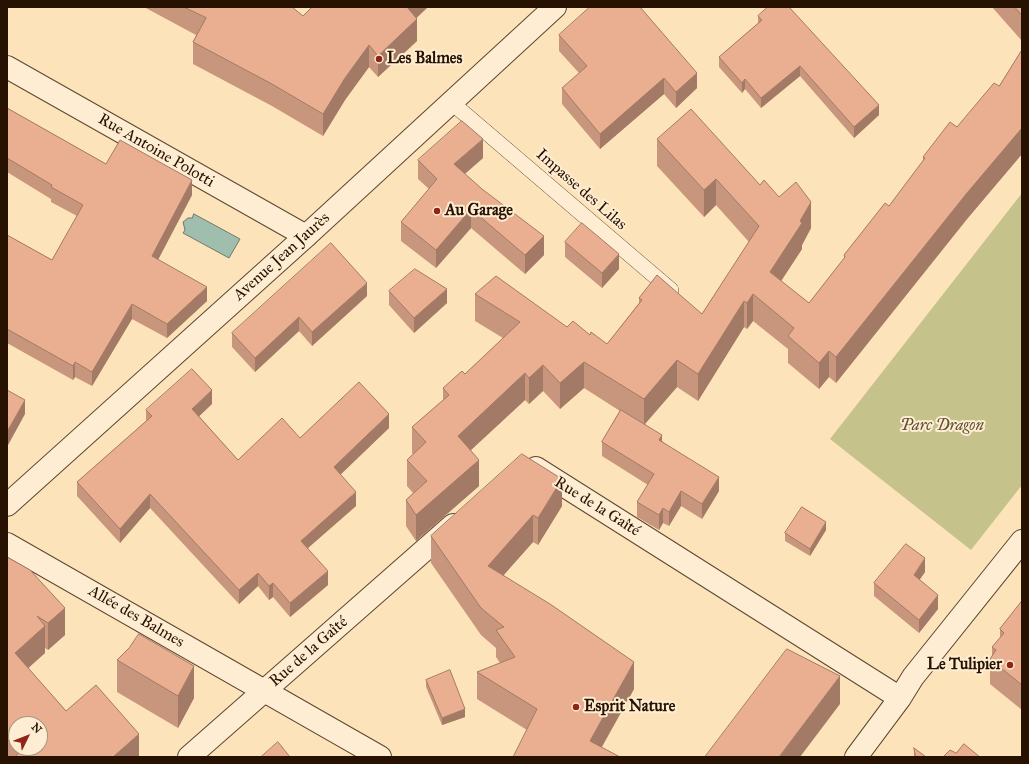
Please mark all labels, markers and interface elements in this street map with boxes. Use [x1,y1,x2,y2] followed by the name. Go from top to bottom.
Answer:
[387,49,462,69] place label: Les Balmes
[374,54,384,64] marker: Les Balmes
[94,110,218,192] street label: Rue Antoine Polotti
[532,145,630,235] street label: Impasse des Lilas
[445,201,513,221] place label: Au Garage
[432,206,442,216] marker: Au Garage
[230,209,334,305] street label: Avenue Jean Jaurès
[900,416,984,436] park label: Parc Dragon
[551,473,643,541] street label: Rue de la Gaîté
[85,582,187,652] street label: Allée des Balmes
[266,613,352,691] street label: Rue de la Gaîté
[927,655,1002,675] place label: Le Tulipier
[1005,660,1015,670] marker: Le Tulipier
[584,697,675,717] place label: Esprit Nature
[571,702,581,712] marker: Esprit Nature
[8,716,48,756] north arrow
[28,720,44,736] text: N

